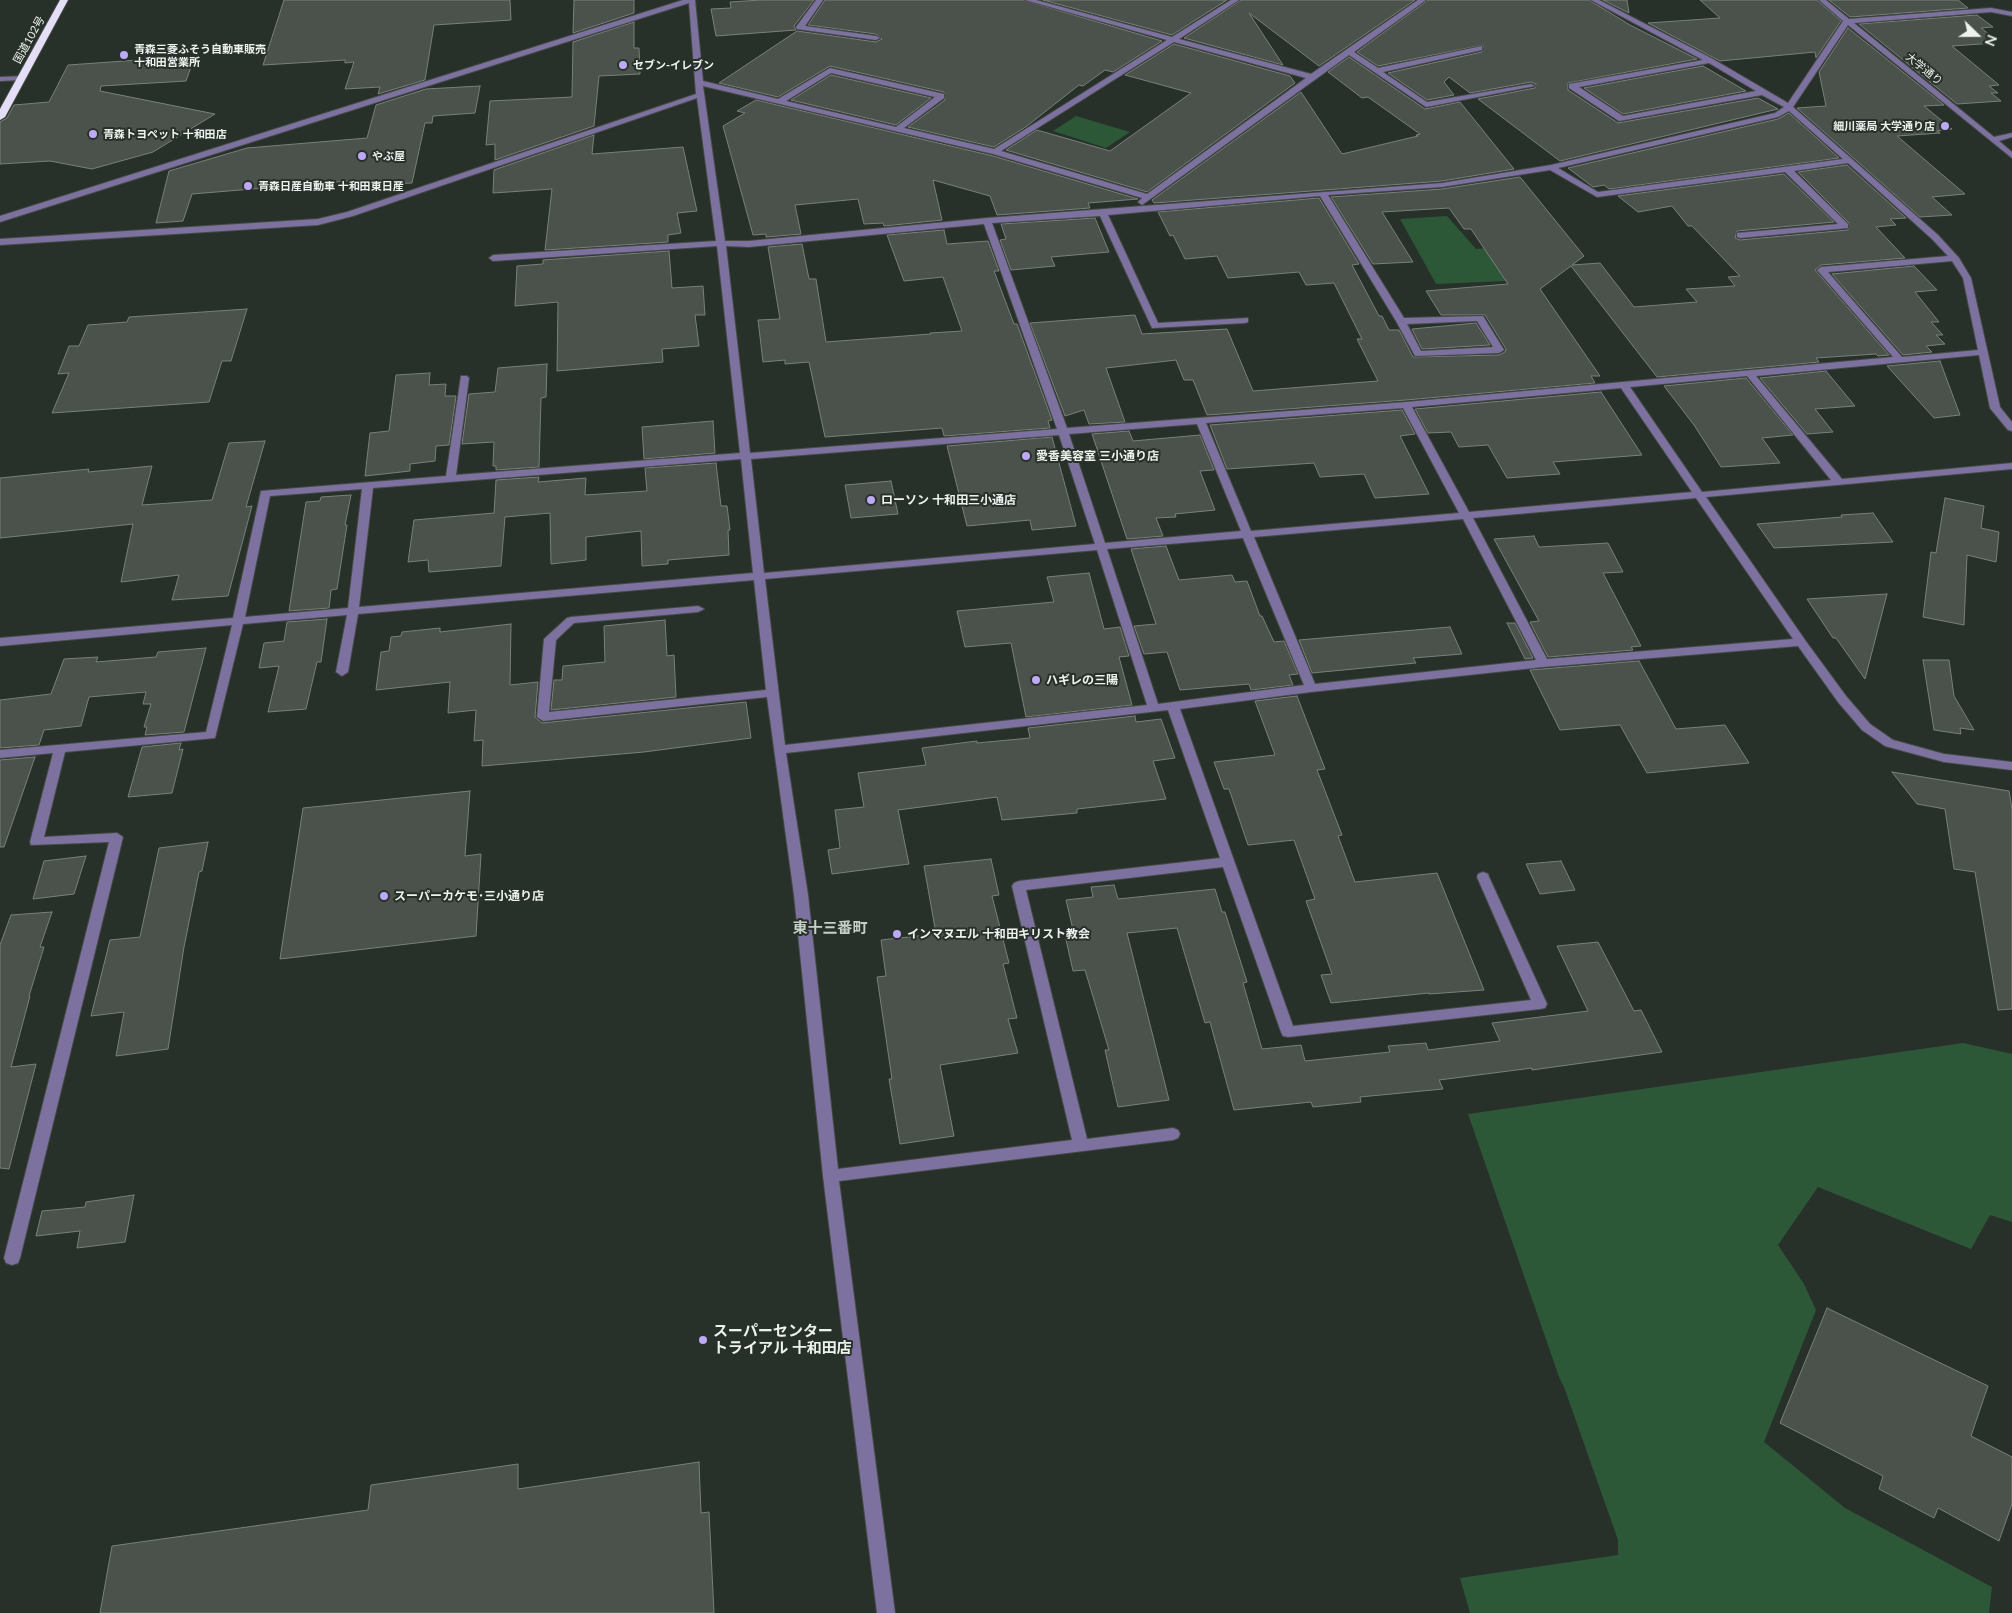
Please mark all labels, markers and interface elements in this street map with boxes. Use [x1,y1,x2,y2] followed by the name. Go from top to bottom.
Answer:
[1952,10,2002,60] north arrow
[11,14,47,66] street label: 国道102号
[1981,33,2001,49] text: N
[134,42,266,68] place label: 青森三菱ふそう自動車販売 十和田営業所
[118,49,130,61] marker: 青森三菱ふそう自動車販売 十和田営業所
[1903,50,1945,88] street label: 大学通り
[633,58,714,72] place label: セブン-イレブン
[617,59,629,71] marker: セブン-イレブン
[1833,119,1935,133] place label: 細川薬局 大学通り店
[1939,120,1951,132] marker: 細川薬局 大学通り店
[103,127,227,141] place label: 青森トヨペット 十和田店
[87,128,99,140] marker: 青森トヨペット 十和田店
[372,149,405,163] place label: やぶ屋
[356,150,368,162] marker: やぶ屋
[258,179,404,193] place label: 青森日産自動車 十和田東日産
[242,180,254,192] marker: 青森日産自動車 十和田東日産
[1036,449,1159,463] place label: 愛香美容室 三小通り店
[1020,450,1032,462] marker: 愛香美容室 三小通り店
[881,493,1016,507] place label: ローソン 十和田三小通店
[865,494,877,506] marker: ローソン 十和田三小通店
[1046,673,1118,687] place label: ハギレの三陽
[1030,674,1042,686] marker: ハギレの三陽
[394,889,544,903] place label: スーパーカケモ･三小通り店
[378,890,390,902] marker: スーパーカケモ･三小通り店
[793,919,867,937] district label: 東十三番町
[907,927,1090,941] place label: インマヌエル 十和田キリスト教会
[891,928,903,940] marker: インマヌエル 十和田キリスト教会
[713,1322,852,1357] place label: スーパーセンター トライアル 十和田店
[697,1334,709,1346] marker: スーパーセンター トライアル 十和田店

